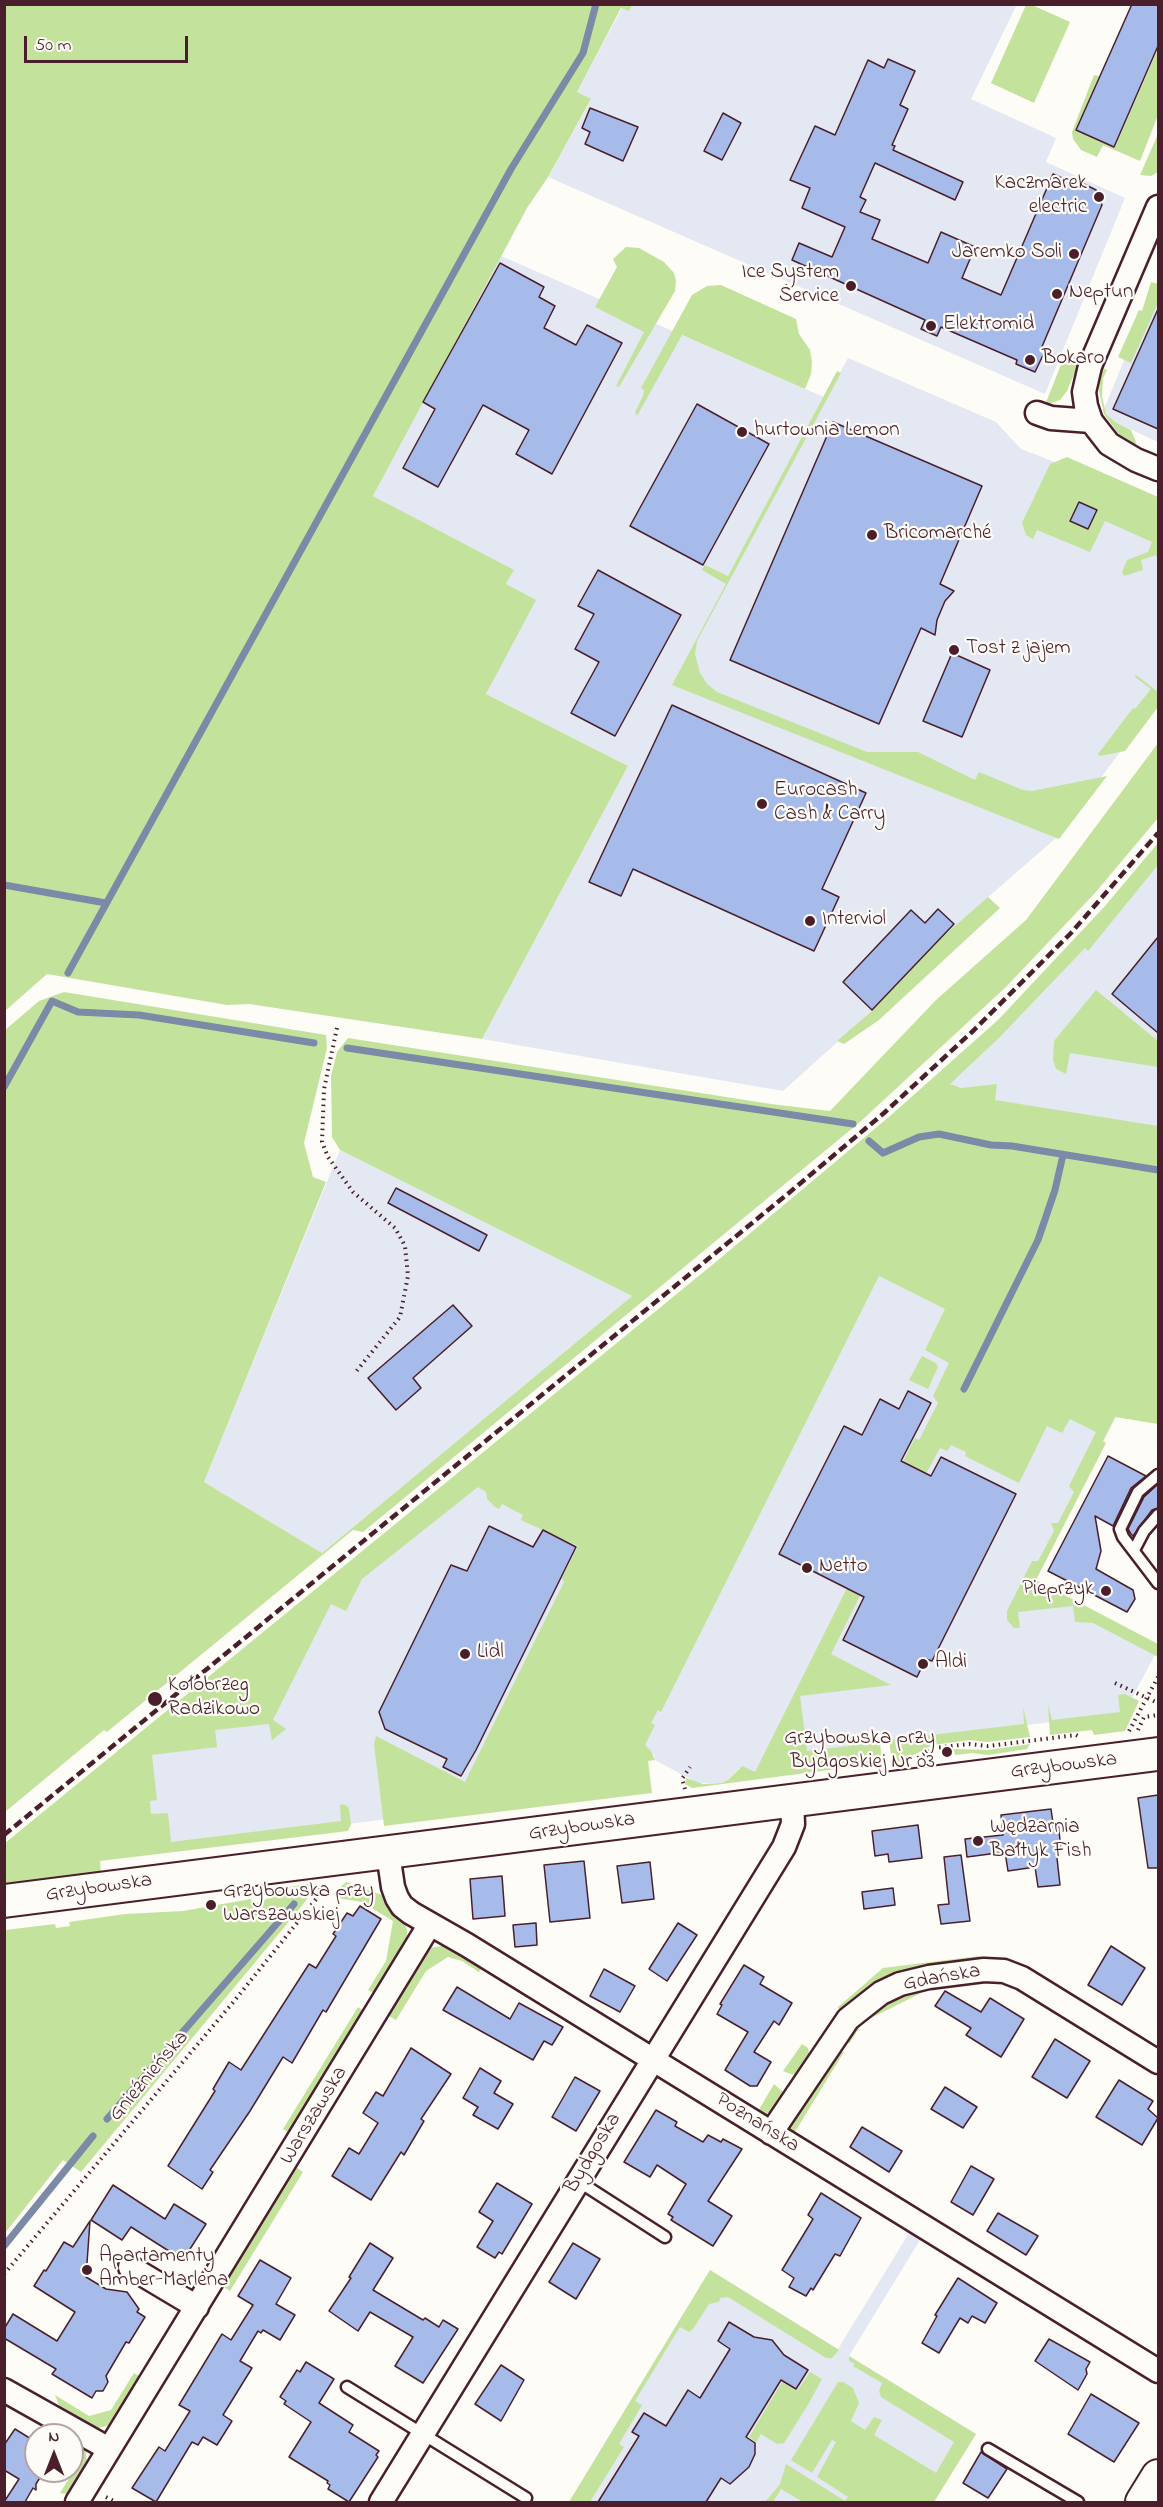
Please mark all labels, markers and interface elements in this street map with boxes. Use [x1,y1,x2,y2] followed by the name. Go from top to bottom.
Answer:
[27,24,190,62] scale bar
[35,33,72,59] text: 50 m
[995,172,1087,222] place label: Kaczmarek electric
[1092,190,1106,204] marker: Kaczmarek electric
[952,241,1062,267] place label: Jaremko Soli
[1067,247,1081,261] marker: Jaremko Soli
[741,261,839,311] place label: Ice System Service
[844,279,858,293] marker: Ice System Service
[1069,281,1133,307] place label: Neptun
[1050,287,1064,301] marker: Neptun
[943,313,1034,339] place label: Elektromid
[924,319,938,333] marker: Elektromid
[1042,347,1104,373] place label: Bokaro
[1023,353,1037,367] marker: Bokaro
[754,419,900,445] place label: hurtownia Lemon
[735,425,749,439] marker: hurtownia Lemon
[884,522,992,548] place label: Bricomarché
[865,528,879,542] marker: Bricomarché
[966,637,1071,663] place label: Tost z jajem
[947,643,961,657] marker: Tost z jajem
[774,779,885,829] place label: Eurocash Cash & Carry
[755,797,769,811] marker: Eurocash Cash & Carry
[822,908,886,934] place label: Interviol
[803,914,817,928] marker: Interviol
[819,1555,868,1581] place label: Netto
[800,1561,814,1575] marker: Netto
[1022,1578,1094,1604] place label: Pieprzyk
[1099,1584,1113,1598] marker: Pieprzyk
[477,1641,504,1667] place label: Lidl
[458,1647,472,1661] marker: Lidl
[935,1651,967,1677] place label: Aldi
[916,1657,930,1671] marker: Aldi
[168,1674,260,1724] place label: Kołobrzeg Radzikowo
[146,1690,164,1708] marker: Kołobrzeg Radzikowo
[784,1727,935,1777] place label: Grzybowska przy Bydgoskiej Nr 03
[940,1745,954,1759] marker: Grzybowska przy Bydgoskiej Nr 03
[1009,1748,1119,1786] street label: Grzybowska
[527,1808,637,1848] street label: Grzybowska
[990,1816,1091,1866] place label: Wędzarnia Bałtyk Fish
[971,1834,985,1848] marker: Wędzarnia Bałtyk Fish
[44,1869,154,1909] street label: Grzybowska
[223,1880,374,1930] place label: Grzybowska przy Warszawskiej
[204,1898,218,1912] marker: Grzybowska przy Warszawskiej
[901,1960,983,1998] street label: Gdańska
[105,2027,195,2127] street label: Gnieźnieńska
[276,2062,354,2170] street label: Warszawska
[711,2088,803,2160] street label: Poznańska
[560,2109,628,2199] street label: Bydgoska
[99,2245,228,2295] place label: Apartamenty Amber-Marlena
[80,2263,94,2277] marker: Apartamenty Amber-Marlena
[24,2423,84,2483] north arrow
[49,2425,59,2449] text: N

